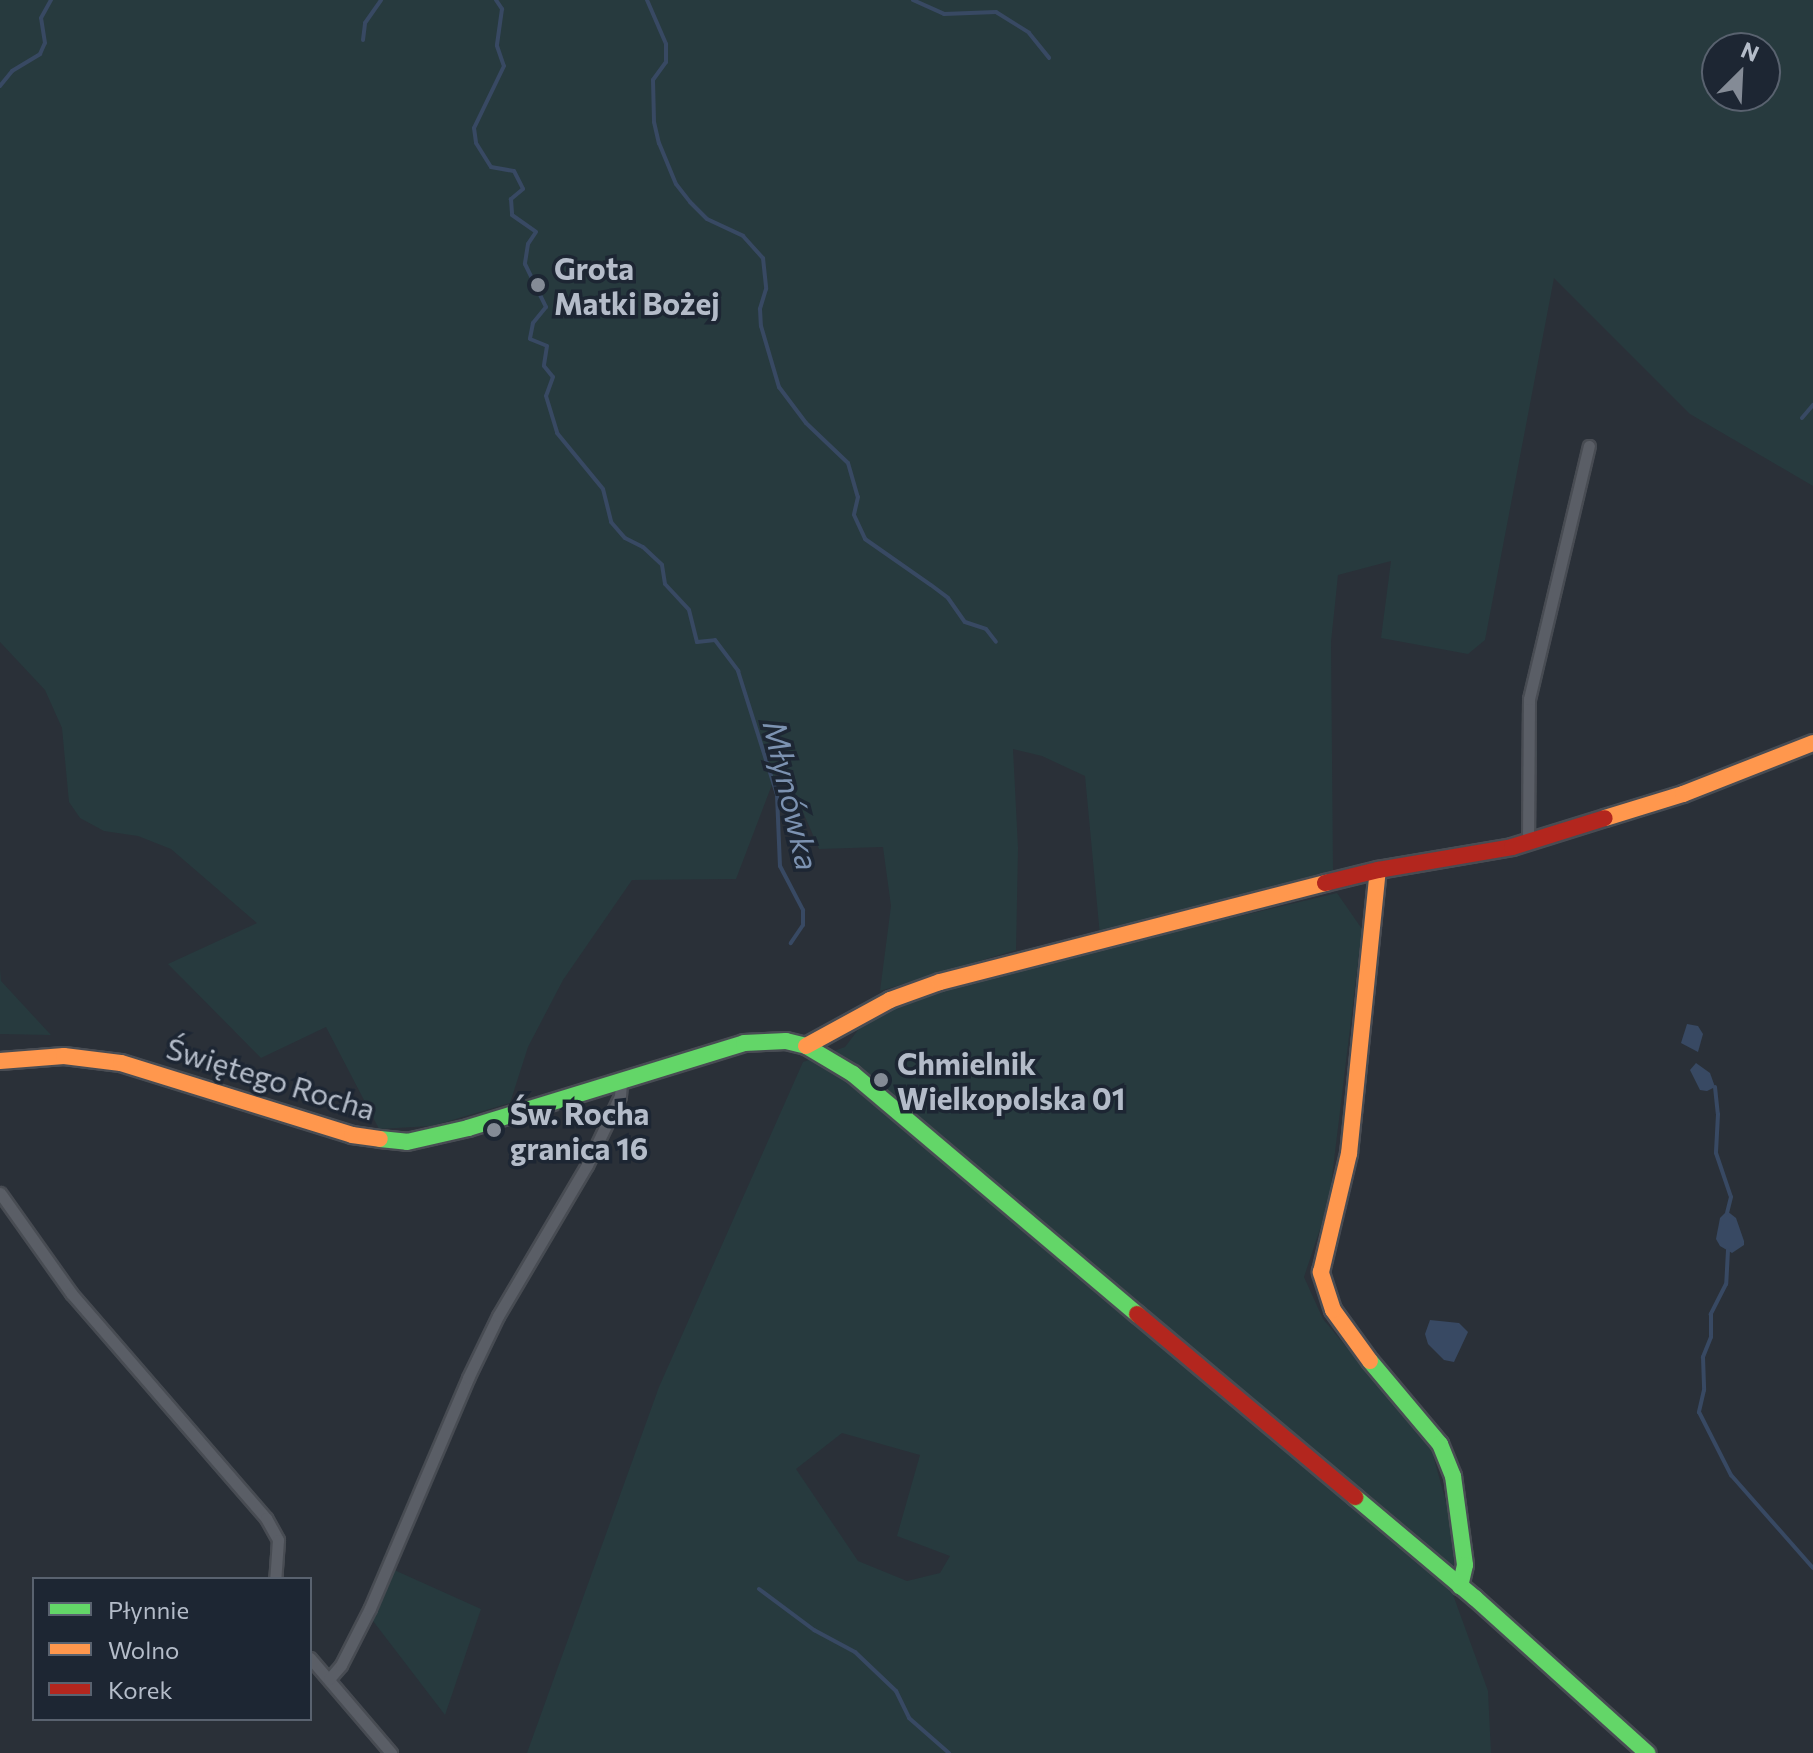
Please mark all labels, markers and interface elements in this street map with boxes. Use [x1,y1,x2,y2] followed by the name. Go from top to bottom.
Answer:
[1701,32,1781,112] north arrow
[1737,36,1763,67] text: N
[554,250,720,320] place label: Grota Matki Bożej
[529,276,547,294] marker: Grota Matki Bożej
[756,716,828,874] water label: Młynówka
[162,1029,380,1127] street label: Świętego Rocha
[897,1045,1125,1116] place label: Chmielnik Wielkopolska 01
[872,1071,890,1089] marker: Chmielnik Wielkopolska 01
[510,1095,649,1166] place label: Św. Rocha granica 16
[485,1121,503,1139] marker: Św. Rocha granica 16
[32,1577,312,1721] legend
[108,1595,189,1624] text: Płynnie
[108,1635,179,1664] text: Wolno
[108,1675,172,1704] text: Korek

